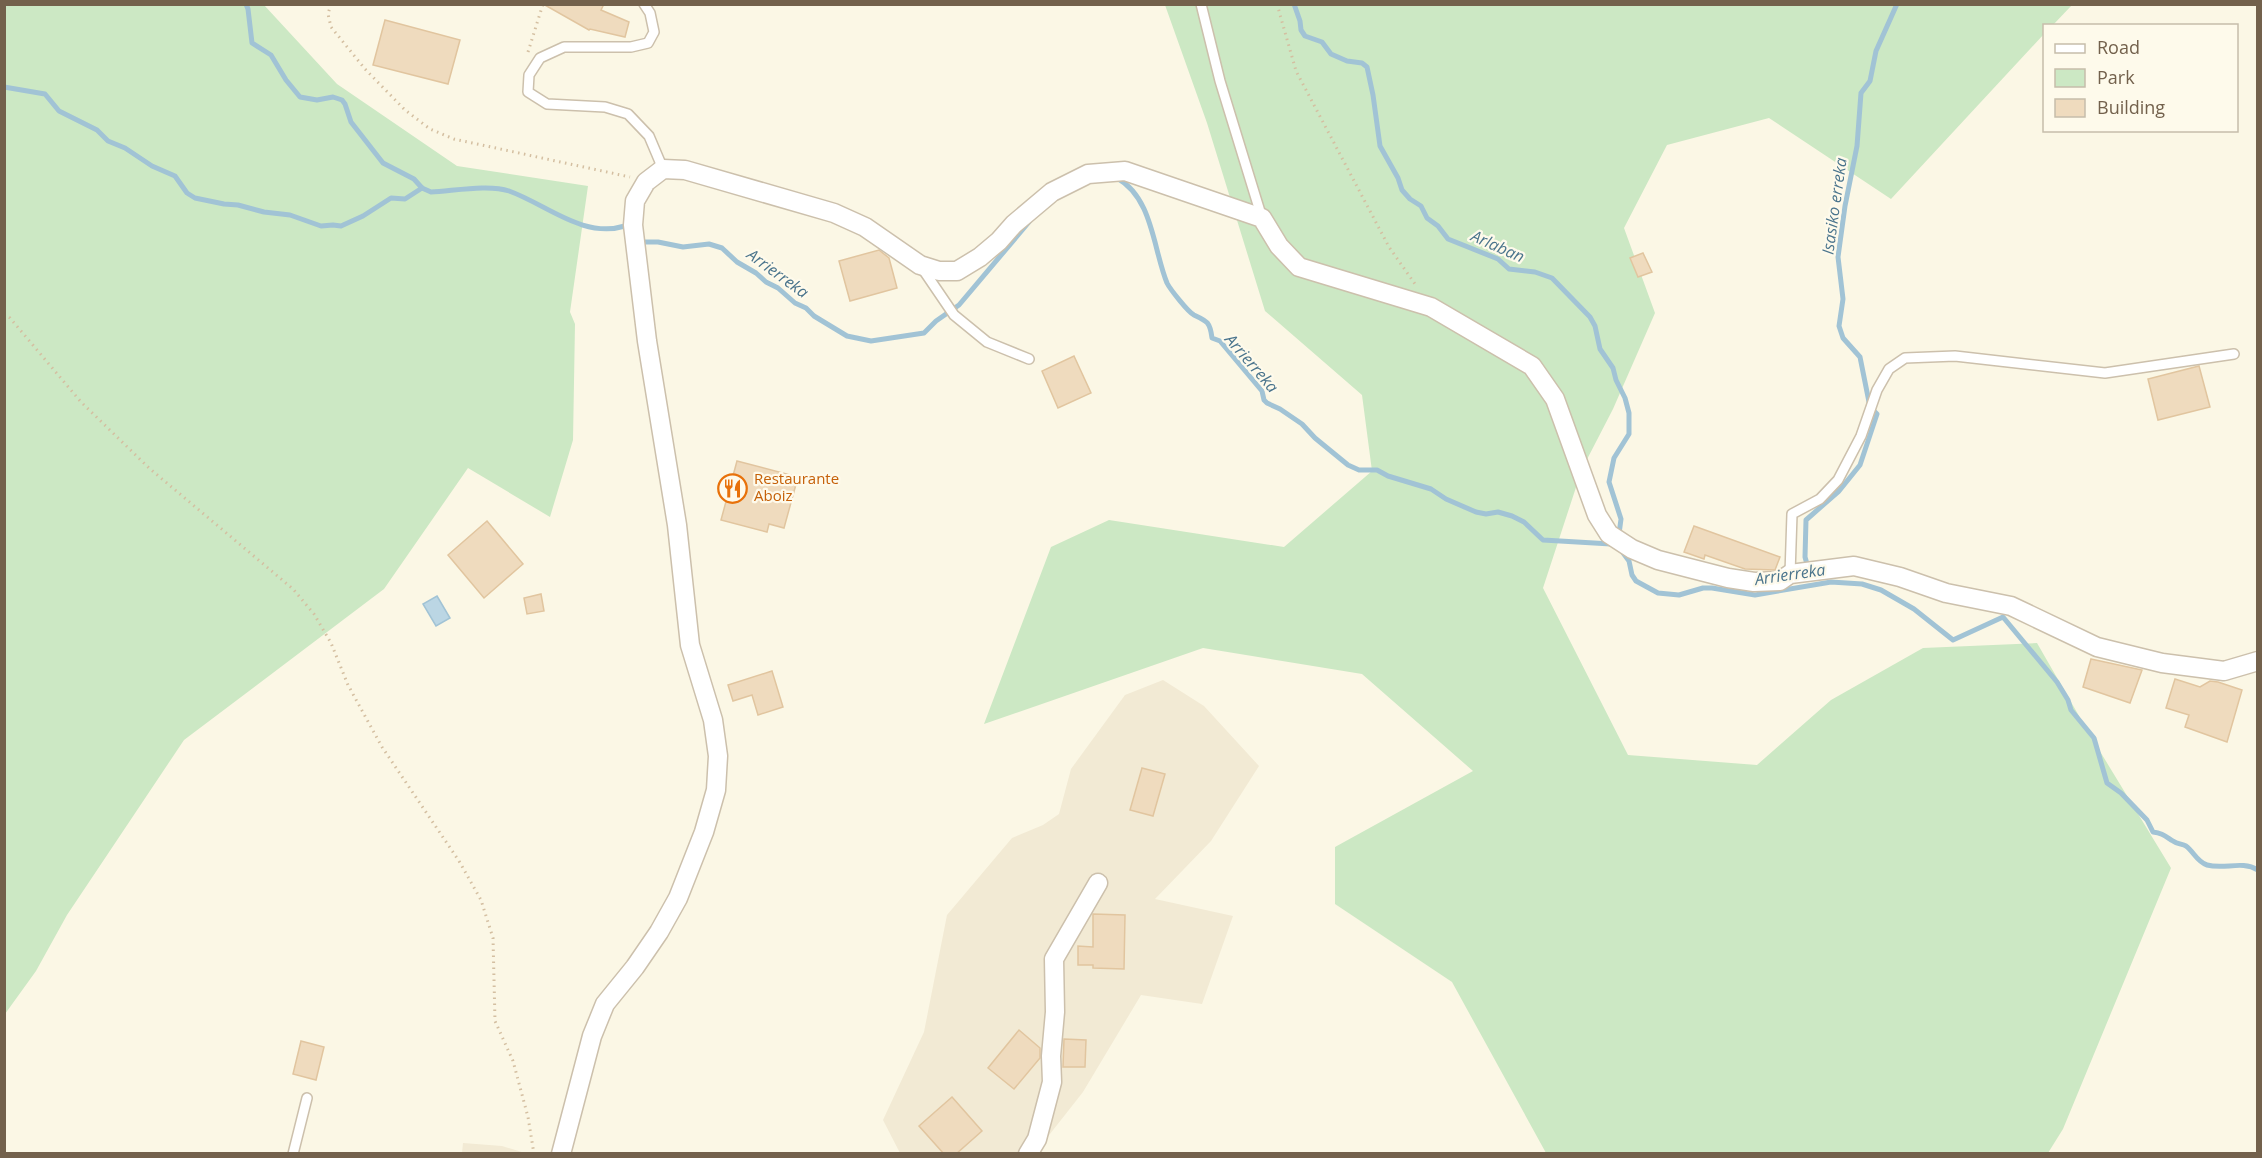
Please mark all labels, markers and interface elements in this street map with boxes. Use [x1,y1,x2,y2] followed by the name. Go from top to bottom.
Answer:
[2043,24,2238,132] legend
[2097,35,2140,59] text: Road
[2097,65,2135,89] text: Park
[2097,95,2165,119] text: Building
[1816,156,1852,256] water label: Isasiko erreka
[1467,224,1528,267] water label: Arlaban
[742,243,813,303] water label: Arrierreka
[1220,328,1284,397] water label: Arrierreka
[754,468,839,505] place label: Restaurante Aboiz
[717,472,749,504] restaurant icon: Restaurante Aboiz
[1752,558,1827,590] water label: Arrierreka

